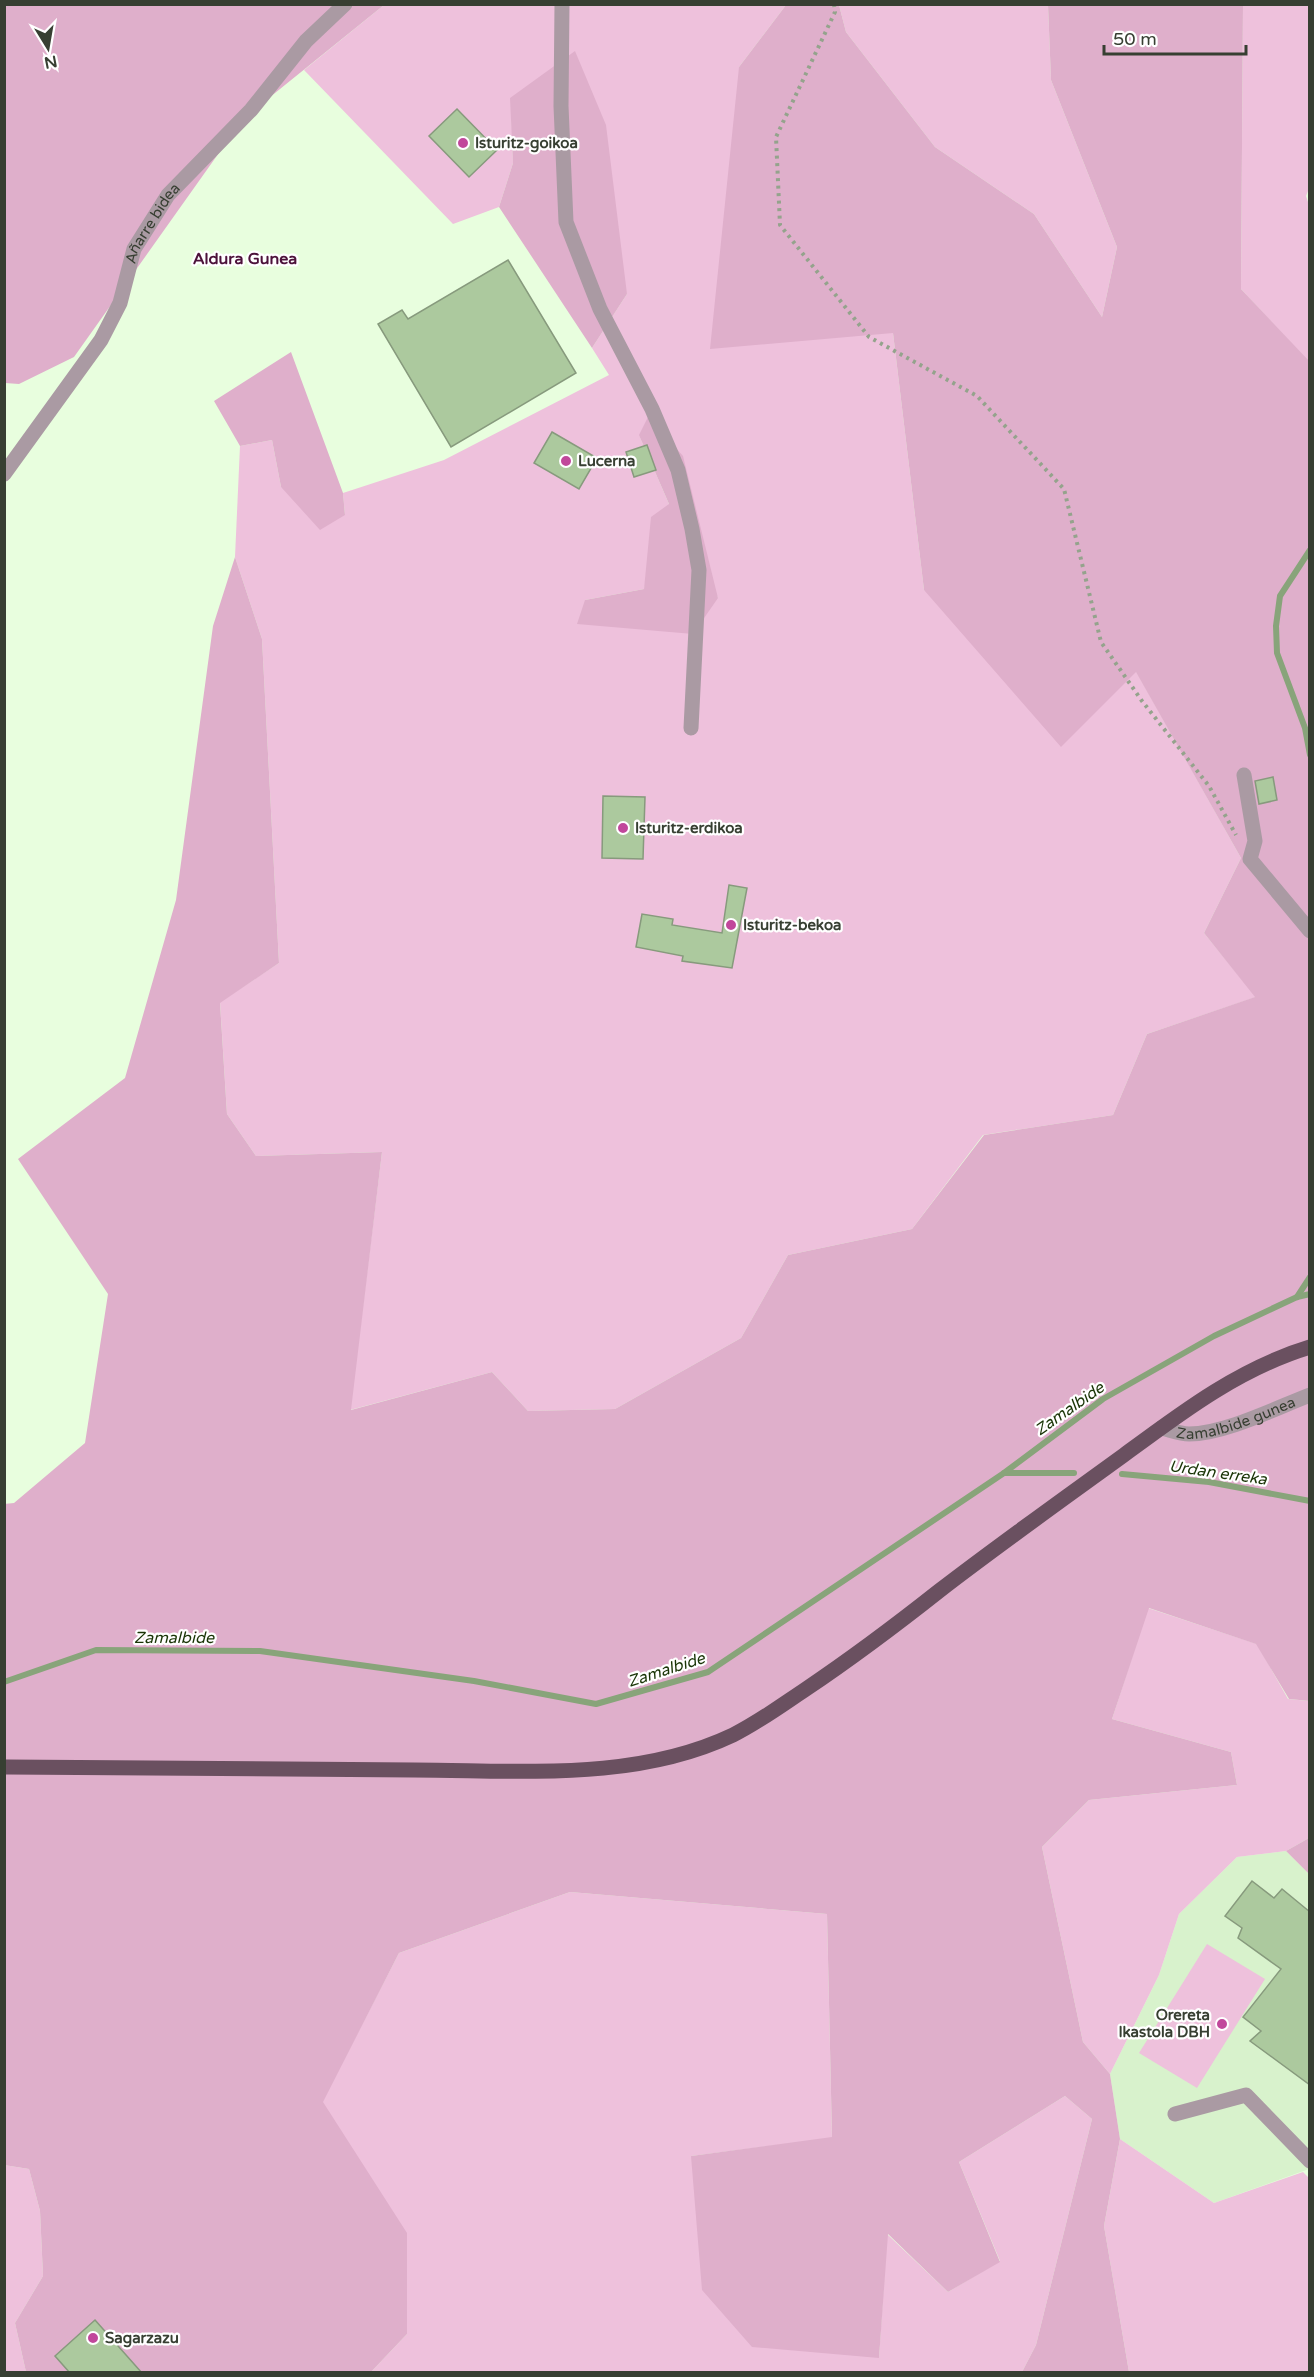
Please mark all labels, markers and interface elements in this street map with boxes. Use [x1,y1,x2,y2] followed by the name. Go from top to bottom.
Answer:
[18,18,78,78] north arrow
[1104,18,1246,56] scale bar
[1113,28,1157,50] text: 50 m
[42,51,59,73] text: N
[475,134,578,153] place label: Isturitz-goikoa
[456,136,470,150] marker: Isturitz-goikoa
[122,179,184,266] street label: Añarre bidea
[193,249,297,269] district label: Aldura Gunea
[578,452,636,470] place label: Lucerna
[559,454,573,468] marker: Lucerna
[635,819,743,837] place label: Isturitz-erdikoa
[616,821,630,835] marker: Isturitz-erdikoa
[743,916,841,934] place label: Isturitz-bekoa
[724,918,738,932] marker: Isturitz-bekoa
[1031,1377,1109,1440] water label: Zamalbide
[1175,1393,1298,1443] street label: Zamalbide gunea
[1168,1456,1269,1490] water label: Urdan erreka
[134,1628,215,1648] water label: Zamalbide
[625,1648,708,1692] water label: Zamalbide
[1118,2006,1210,2041] place label: Orereta Ikastola DBH
[1215,2017,1229,2031] marker: Orereta Ikastola DBH
[105,2329,179,2348] place label: Sagarzazu
[86,2331,100,2345] marker: Sagarzazu

